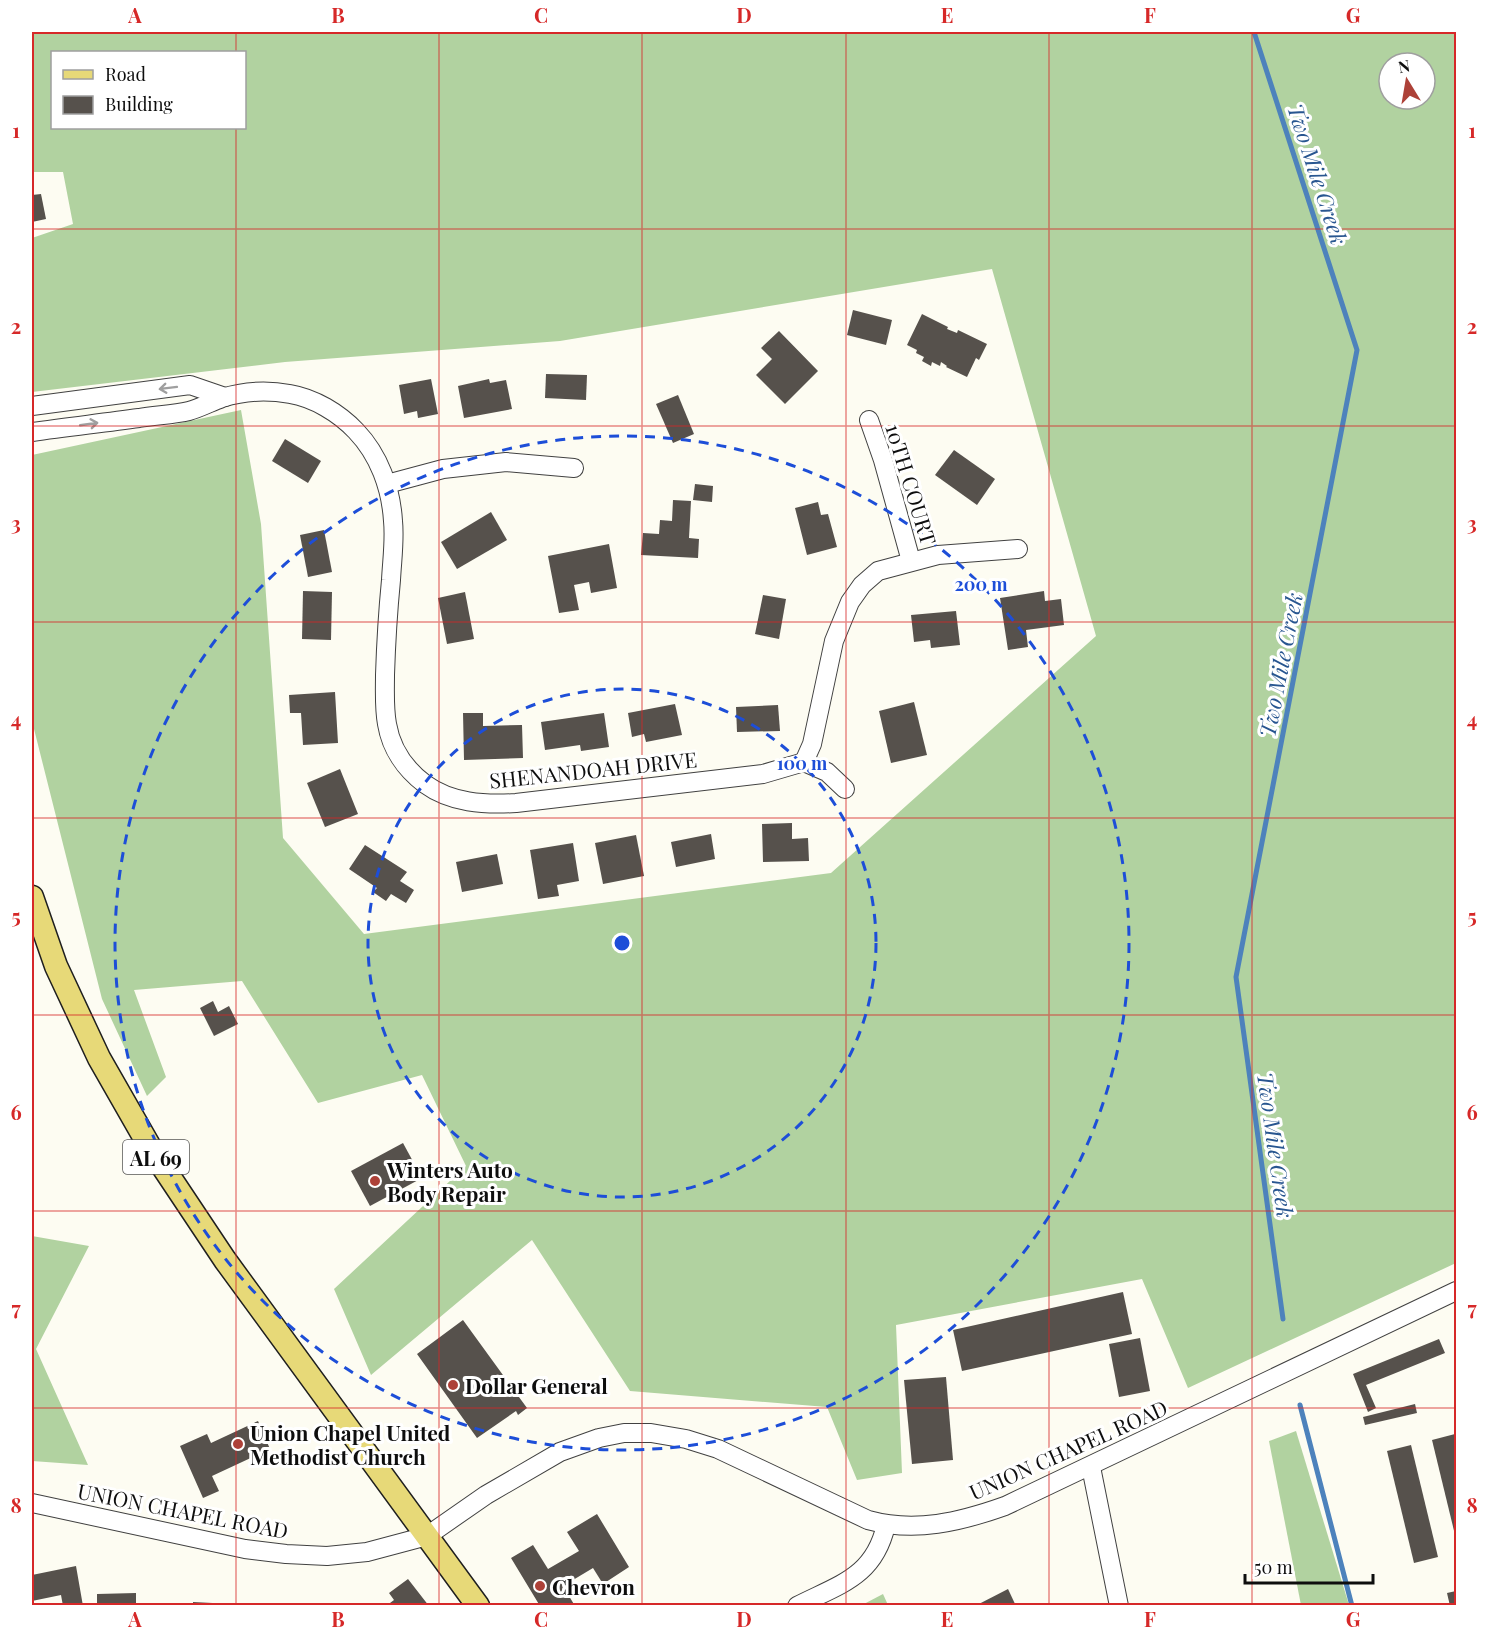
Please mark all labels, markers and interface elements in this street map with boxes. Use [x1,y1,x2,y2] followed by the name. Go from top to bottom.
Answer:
[127,1,142,28] text: A
[331,1,345,28] text: B
[534,1,548,28] text: C
[736,1,752,28] text: D
[941,1,953,28] text: E
[1144,1,1156,28] text: F
[1346,1,1361,28] text: G
[51,51,246,129] legend
[1377,51,1437,111] north arrow
[1396,54,1412,77] text: N
[105,62,146,86] text: Road
[105,92,173,116] text: Building
[1281,100,1355,248] water label: Two Mile Creek
[12,116,20,143] text: 1
[1468,116,1476,143] text: 1
[11,312,21,339] text: 2
[1467,312,1477,339] text: 2
[159,383,179,394] one-way arrow
[79,419,99,430] one-way arrow
[880,420,944,548] street label: 10TH COURT
[11,509,21,536] text: 3
[1467,509,1477,536] text: 3
[954,572,1008,596] text: 200 m
[1251,590,1309,740] water label: Two Mile Creek
[11,705,21,732] text: 4
[1467,705,1477,732] text: 4
[488,744,698,794] street label: SHENANDOAH DRIVE
[777,751,828,775] text: 100 m
[11,902,21,929] text: 5
[1467,902,1477,929] text: 5
[612,933,632,953] centre of rings
[1251,1070,1301,1220] water label: Two Mile Creek
[10,1098,22,1125] text: 6
[1466,1098,1478,1125] text: 6
[123,1140,189,1174] road number: AL 69
[386,1155,513,1207] place label: Winters Auto Body Repair
[368,1174,382,1188] marker: Winters Auto Body Repair
[11,1294,21,1321] text: 7
[1467,1294,1477,1321] text: 7
[465,1371,608,1399] place label: Dollar General
[446,1378,460,1392] marker: Dollar General
[964,1393,1172,1505] street label: UNION CHAPEL ROAD
[250,1418,451,1470] place label: Union Chapel United Methodist Church
[231,1437,245,1451] marker: Union Chapel United Methodist Church
[75,1476,291,1544] street label: UNION CHAPEL ROAD
[10,1491,22,1518] text: 8
[1466,1491,1478,1518] text: 8
[1245,1547,1372,1585] scale bar
[1254,1555,1293,1579] text: 50 m
[552,1572,635,1600] place label: Chevron
[533,1579,547,1593] marker: Chevron
[127,1605,142,1632] text: A
[331,1605,345,1632] text: B
[534,1605,548,1632] text: C
[736,1605,752,1632] text: D
[941,1605,953,1632] text: E
[1144,1605,1156,1632] text: F
[1346,1605,1361,1632] text: G

